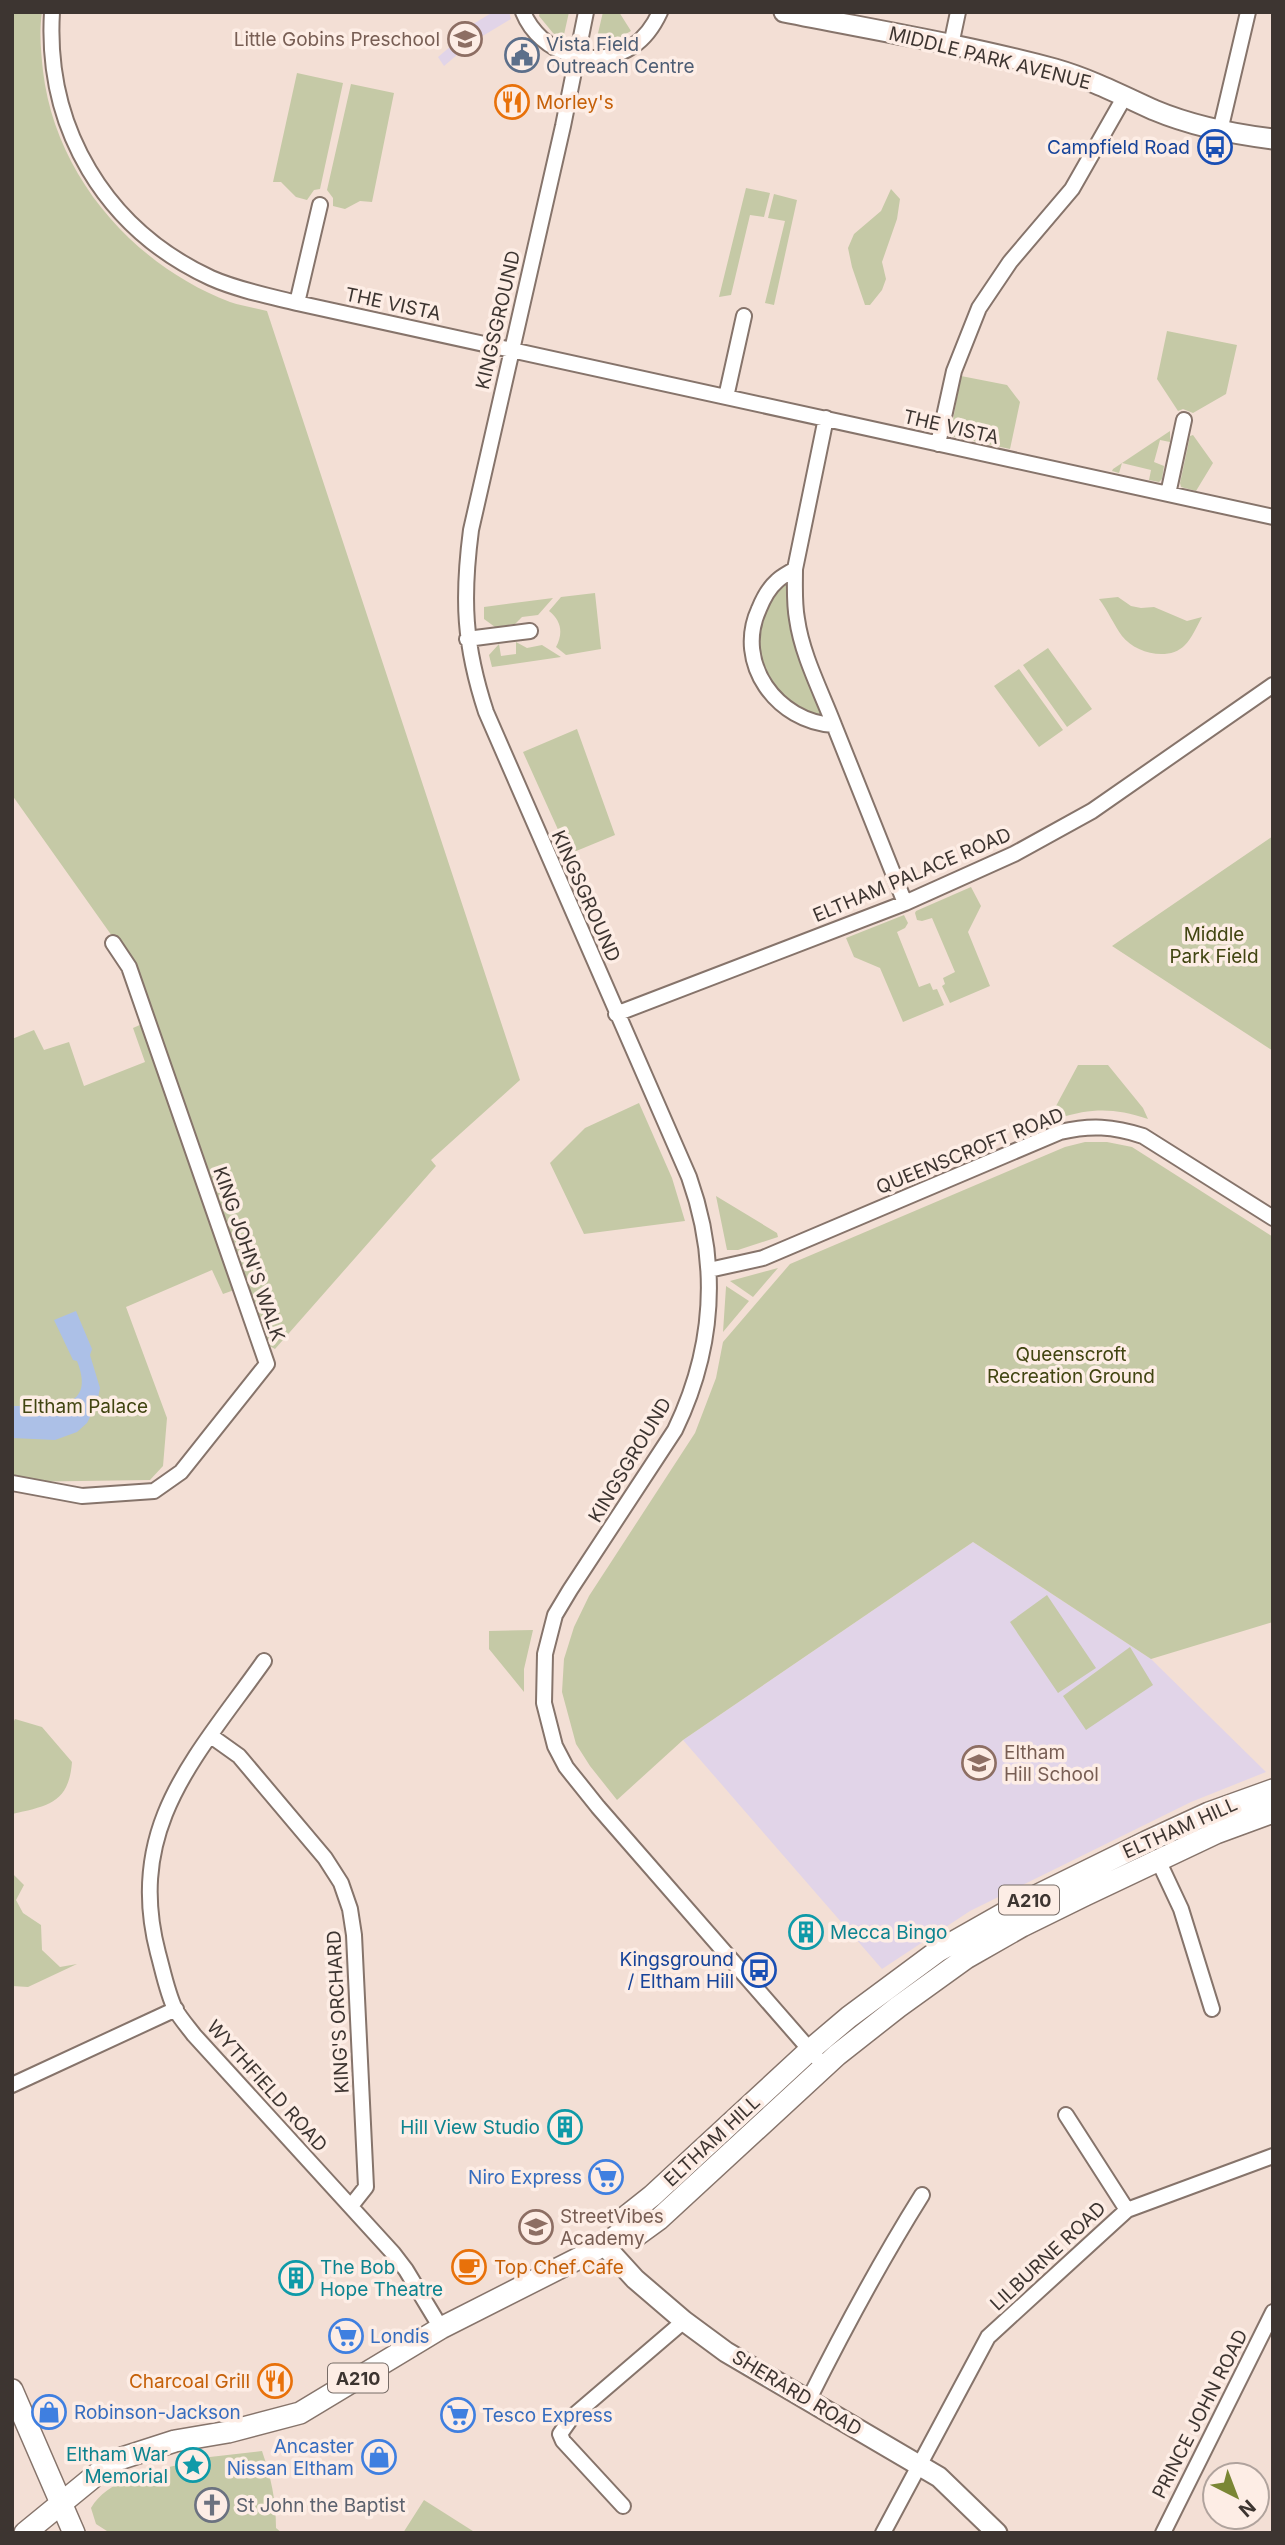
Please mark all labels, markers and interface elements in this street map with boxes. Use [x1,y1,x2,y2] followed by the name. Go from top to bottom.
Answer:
[446,20,484,58] school or university icon: Little Gobins Preschool
[887,22,1093,94] street label: MIDDLE PARK AVENUE
[234,28,440,51] place label: Little Gobins Preschool
[546,33,695,78] place label: Vista Field Outreach Centre
[503,36,541,74] public building icon: Vista Field Outreach Centre
[493,83,531,121] restaurant icon: Morley's
[536,91,614,114] place label: Morley's
[1196,128,1234,166] bus stop icon: Campfield Road
[1047,136,1190,159] place label: Campfield Road
[471,248,525,392] street label: KINGSGROUND
[343,283,443,325] street label: THE VISTA
[901,405,1001,449] street label: THE VISTA
[809,823,1015,927] street label: ELTHAM PALACE ROAD
[547,827,625,965] street label: KINGSGROUND
[1169,923,1259,968] park label: Middle Park Field
[873,1103,1067,1199] street label: QUEENSCROFT ROAD
[208,1164,290,1344] street label: KING JOHN'S WALK
[987,1343,1155,1388] park label: Queenscroft Recreation Ground
[584,1393,676,1527] street label: KINGSGROUND
[22,1395,148,1418] park label: Eltham Palace
[1004,1741,1099,1786] place label: Eltham Hill School
[960,1744,998,1782] school or university icon: Eltham Hill School
[1119,1792,1241,1864] street label: ELTHAM HILL
[999,1886,1059,1914] road number: A210
[787,1913,825,1951] building icon: Mecca Bingo
[830,1921,947,1944] place label: Mecca Bingo
[322,1930,354,2094] street label: KING'S ORCHARD
[619,1948,734,1993] place label: Kingsground / Eltham Hill
[740,1951,778,1989] bus stop icon: Kingsground / Eltham Hill
[202,2016,332,2156] street label: WYTHFIELD ROAD
[659,2091,765,2191] street label: ELTHAM HILL
[546,2108,584,2146] building icon: Hill View Studio
[400,2116,540,2139] place label: Hill View Studio
[587,2158,625,2196] supermarket icon: Niro Express
[468,2166,582,2189] place label: Niro Express
[986,2197,1110,2315] street label: LILBURNE ROAD
[560,2205,664,2250] place label: StreetVibes Academy
[517,2208,555,2246] school or university icon: StreetVibes Academy
[450,2248,488,2286] cafe icon: Top Chef Cafe
[320,2256,443,2301] place label: The Bob Hope Theatre
[494,2256,624,2279] place label: Top Chef Cafe
[277,2259,315,2297] building icon: The Bob Hope Theatre
[327,2317,365,2355] supermarket icon: Londis
[370,2325,430,2348] place label: Londis
[1147,2326,1253,2502] street label: PRINCE JOHN ROAD
[728,2345,866,2441] street label: SHERARD ROAD
[256,2362,294,2400] restaurant icon: Charcoal Grill
[328,2364,388,2392] road number: A210
[129,2370,250,2393] place label: Charcoal Grill
[30,2393,68,2431] shop icon: Robinson-Jackson
[439,2396,477,2434] supermarket icon: Tesco Express
[74,2401,241,2424] place label: Robinson-Jackson
[482,2404,613,2427] place label: Tesco Express
[227,2435,354,2480] place label: Ancaster Nissan Eltham
[360,2438,398,2476] shop icon: Ancaster Nissan Eltham
[66,2443,168,2488] place label: Eltham War Memorial
[174,2446,212,2484] place icon: Eltham War Memorial
[1201,2461,1271,2531] north arrow
[193,2486,231,2524] church icon: St John the Baptist
[236,2494,405,2517] place label: St John the Baptist
[1234,2495,1260,2522] text: N

